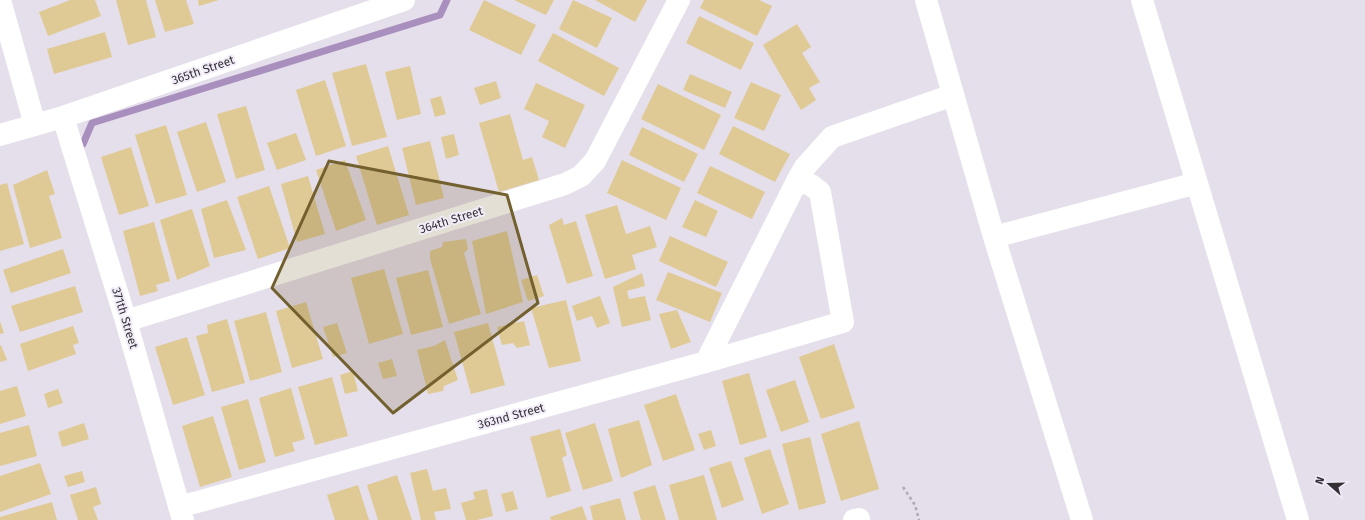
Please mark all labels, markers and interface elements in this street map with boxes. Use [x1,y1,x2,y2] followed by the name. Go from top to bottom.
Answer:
[170,53,237,87] street label: 365th Street
[417,203,485,236] street label: 364th Street
[109,286,141,351] street label: 371th Street
[476,400,546,432] street label: 363nd Street
[1309,464,1349,504] north arrow
[1313,475,1327,486] text: N

